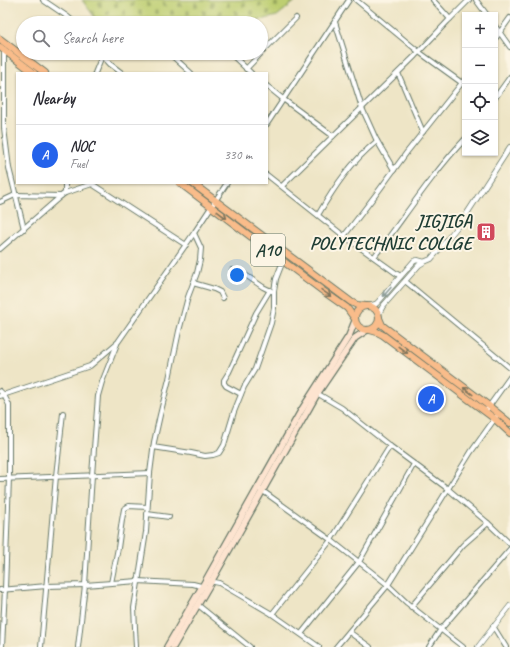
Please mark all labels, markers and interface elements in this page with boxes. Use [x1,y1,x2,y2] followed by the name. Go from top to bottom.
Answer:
[462,12,498,156] map controls
[462,12,498,48] button: +
[16,16,268,60] search box
[30,27,52,49] icon: search
[62,29,123,48] text: Search here
[462,48,498,84] button: −
[462,84,498,120] button: locate
[32,88,75,109] text: Nearby
[462,120,498,156] button: layers
[70,137,94,156] text: NOC
[42,147,48,163] text: A
[224,147,252,163] text: 330 m
[70,156,87,172] text: Fuel
[310,209,475,255] place label: JIGJIGA POLYTECHNIC COLLGE
[217,211,228,219] one-way arrow
[475,221,497,243] building icon: JIGJIGA POLYTECHNIC COLLGE
[251,234,285,266] road number: A10
[227,265,247,285] your location
[383,286,392,296] one-way arrow
[320,289,331,297] one-way arrow
[397,346,408,354] one-way arrow
[418,384,444,414] pin: A
[463,386,474,395] one-way arrow

